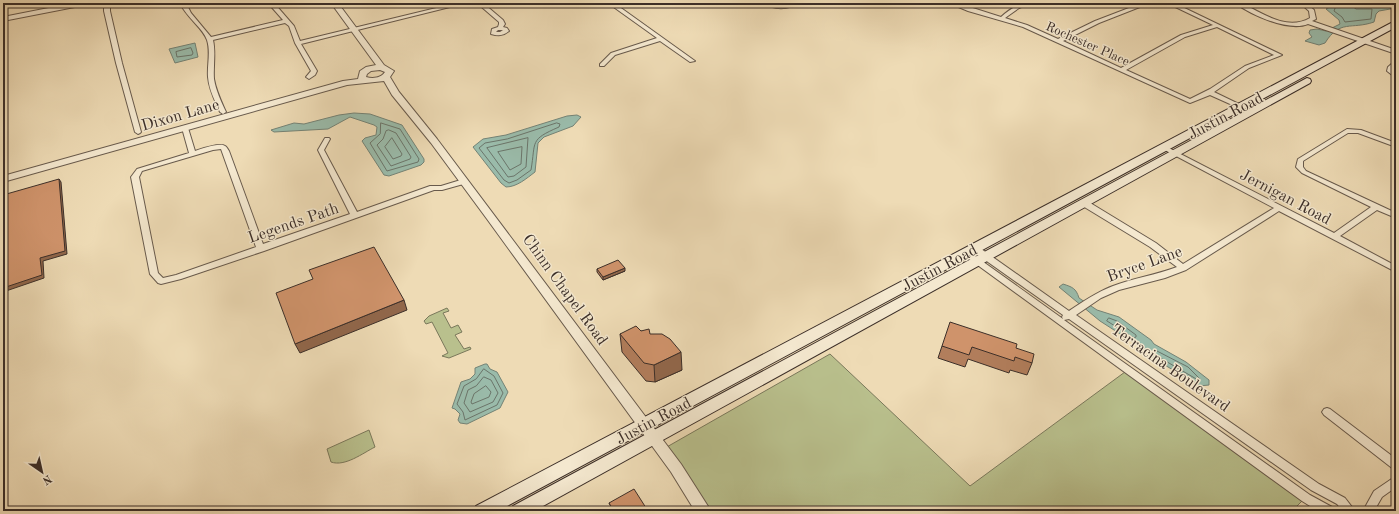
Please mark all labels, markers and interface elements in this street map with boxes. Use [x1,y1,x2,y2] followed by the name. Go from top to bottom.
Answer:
[1044,20,1131,69] street label: Rochester Place
[1186,90,1266,143] street label: Justin Road
[140,97,221,135] street label: Dixon Lane
[1237,167,1333,229] street label: Jernigan Road
[246,201,341,247] street label: Legends Path
[519,232,610,349] street label: Chinn Chapel Road
[900,242,980,295] street label: Justin Road
[1105,244,1184,286] street label: Bryce Lane
[1108,322,1232,416] street label: Terracina Boulevard
[614,395,694,448] street label: Justin Road
[22,452,62,492] north arrow
[40,472,53,486] text: N

